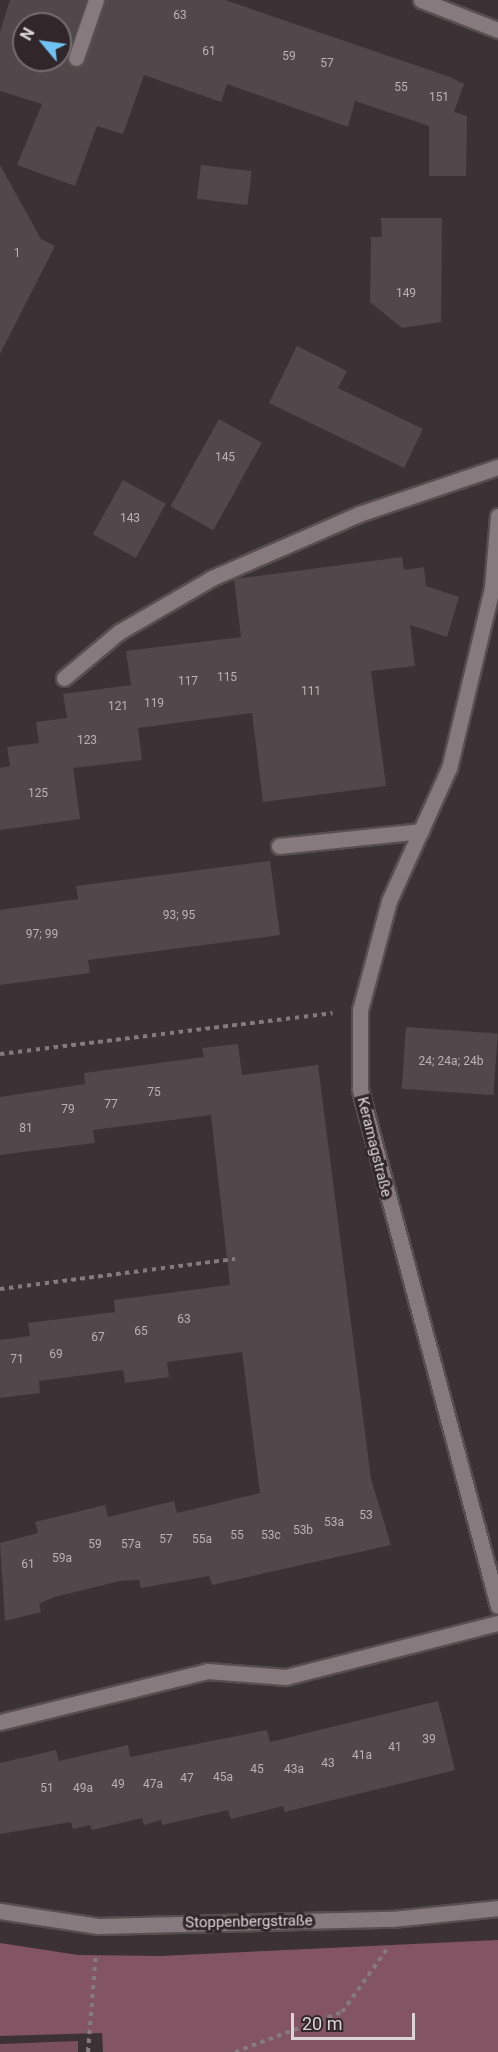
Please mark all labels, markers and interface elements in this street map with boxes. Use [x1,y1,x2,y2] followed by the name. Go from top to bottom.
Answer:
[173,9,187,23] house number: 63
[12,12,72,72] north arrow
[17,24,39,44] text: N
[202,45,216,59] house number: 61
[282,50,296,64] house number: 59
[320,57,334,71] house number: 57
[394,81,408,95] house number: 55
[429,91,449,105] house number: 151
[14,247,20,261] house number: 1
[396,287,416,301] house number: 149
[215,451,235,465] house number: 145
[120,512,140,526] house number: 143
[217,671,237,685] house number: 115
[178,675,198,689] house number: 117
[301,685,321,699] house number: 111
[144,697,164,711] house number: 119
[108,700,128,714] house number: 121
[77,734,97,748] house number: 123
[28,787,48,801] house number: 125
[163,909,195,923] house number: 93; 95
[26,928,58,942] house number: 97; 99
[419,1055,483,1069] house number: 24; 24a; 24b
[147,1086,161,1100] house number: 75
[353,1095,395,1199] street label: Keramagstraße
[104,1098,118,1112] house number: 77
[61,1103,75,1117] house number: 79
[19,1122,33,1136] house number: 81
[177,1313,191,1327] house number: 63
[134,1325,148,1339] house number: 65
[91,1331,105,1345] house number: 67
[49,1348,63,1362] house number: 69
[10,1353,24,1367] house number: 71
[359,1509,373,1523] house number: 53
[324,1516,344,1530] house number: 53a
[293,1524,313,1538] house number: 53b
[230,1529,244,1543] house number: 55
[261,1529,281,1543] house number: 53c
[159,1533,173,1547] house number: 57
[192,1533,212,1547] house number: 55a
[88,1538,102,1552] house number: 59
[121,1538,141,1552] house number: 57a
[52,1552,72,1566] house number: 59a
[21,1558,35,1572] house number: 61
[422,1733,436,1747] house number: 39
[388,1741,402,1755] house number: 41
[352,1749,372,1763] house number: 41a
[321,1757,335,1771] house number: 43
[250,1763,264,1777] house number: 45
[284,1763,304,1777] house number: 43a
[213,1771,233,1785] house number: 45a
[180,1772,194,1786] house number: 47
[111,1778,125,1792] house number: 49
[143,1778,163,1792] house number: 47a
[40,1782,54,1796] house number: 51
[73,1782,93,1796] house number: 49a
[185,1912,313,1932] street label: Stoppenbergstraße
[294,2001,418,2039] scale bar
[302,2013,342,2034] text: 20 m

